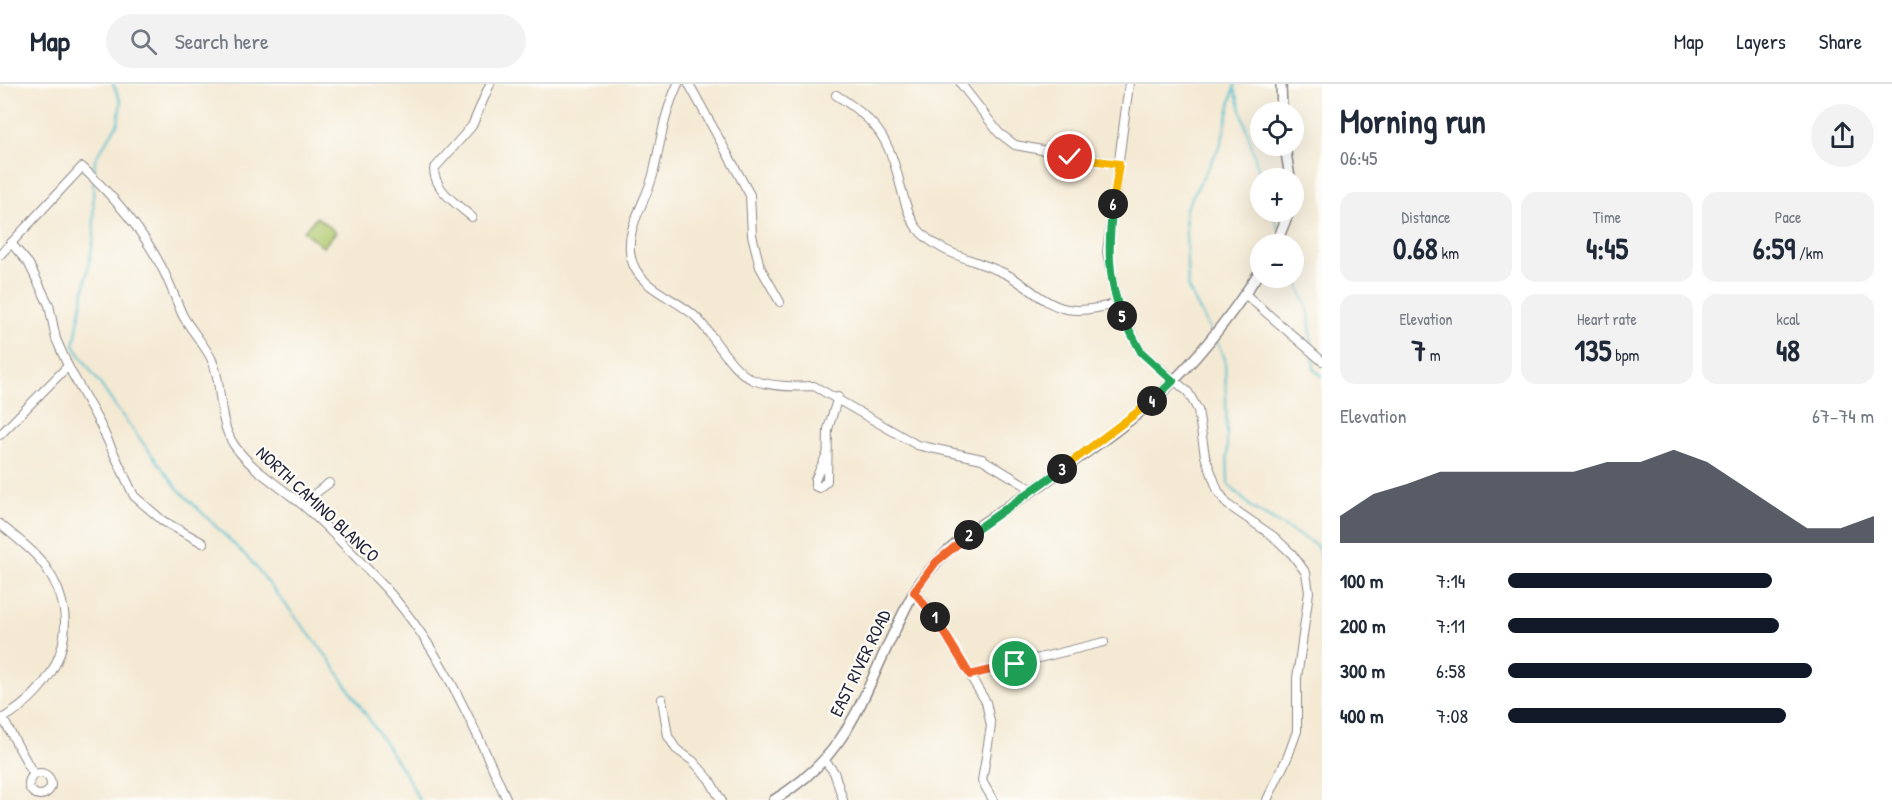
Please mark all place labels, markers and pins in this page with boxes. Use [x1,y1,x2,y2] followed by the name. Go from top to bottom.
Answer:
[1044,131,1095,182] pin
[1098,189,1128,219] pin: 6
[1107,301,1137,331] pin: 5
[1137,386,1167,416] pin: 4
[1047,454,1077,484] pin: 3
[954,520,984,550] pin: 2
[920,602,950,632] pin: 1
[989,638,1040,689] pin

